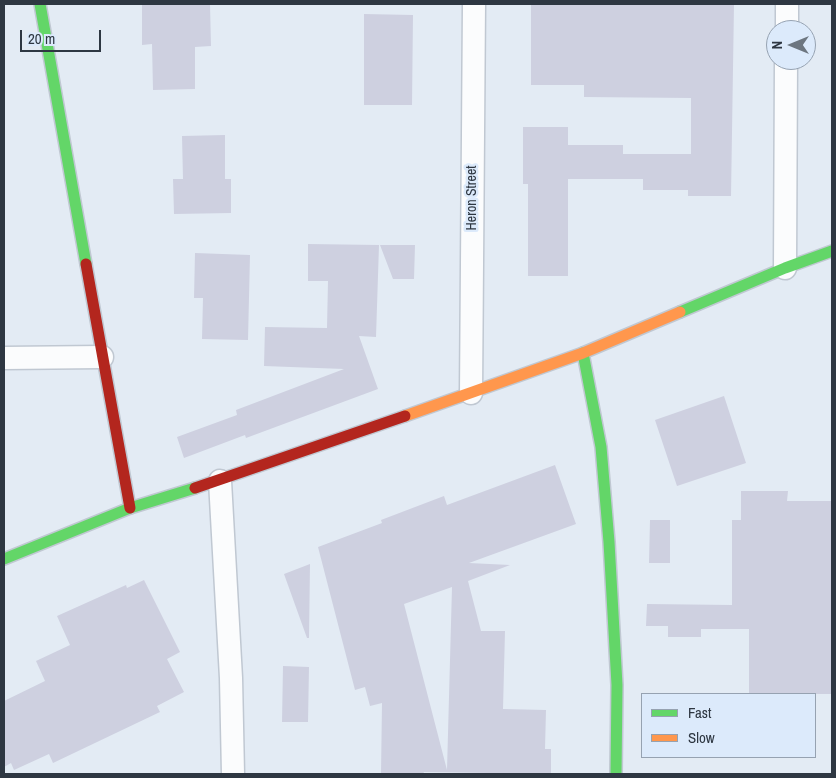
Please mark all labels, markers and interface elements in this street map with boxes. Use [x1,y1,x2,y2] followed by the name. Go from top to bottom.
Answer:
[22,20,104,52] scale bar
[766,20,816,70] north arrow
[28,28,55,49] text: 20 m
[768,41,786,49] text: N
[464,165,480,231] street label: Heron Street
[641,693,816,758] legend
[688,702,711,723] text: Fast
[688,727,715,748] text: Slow

